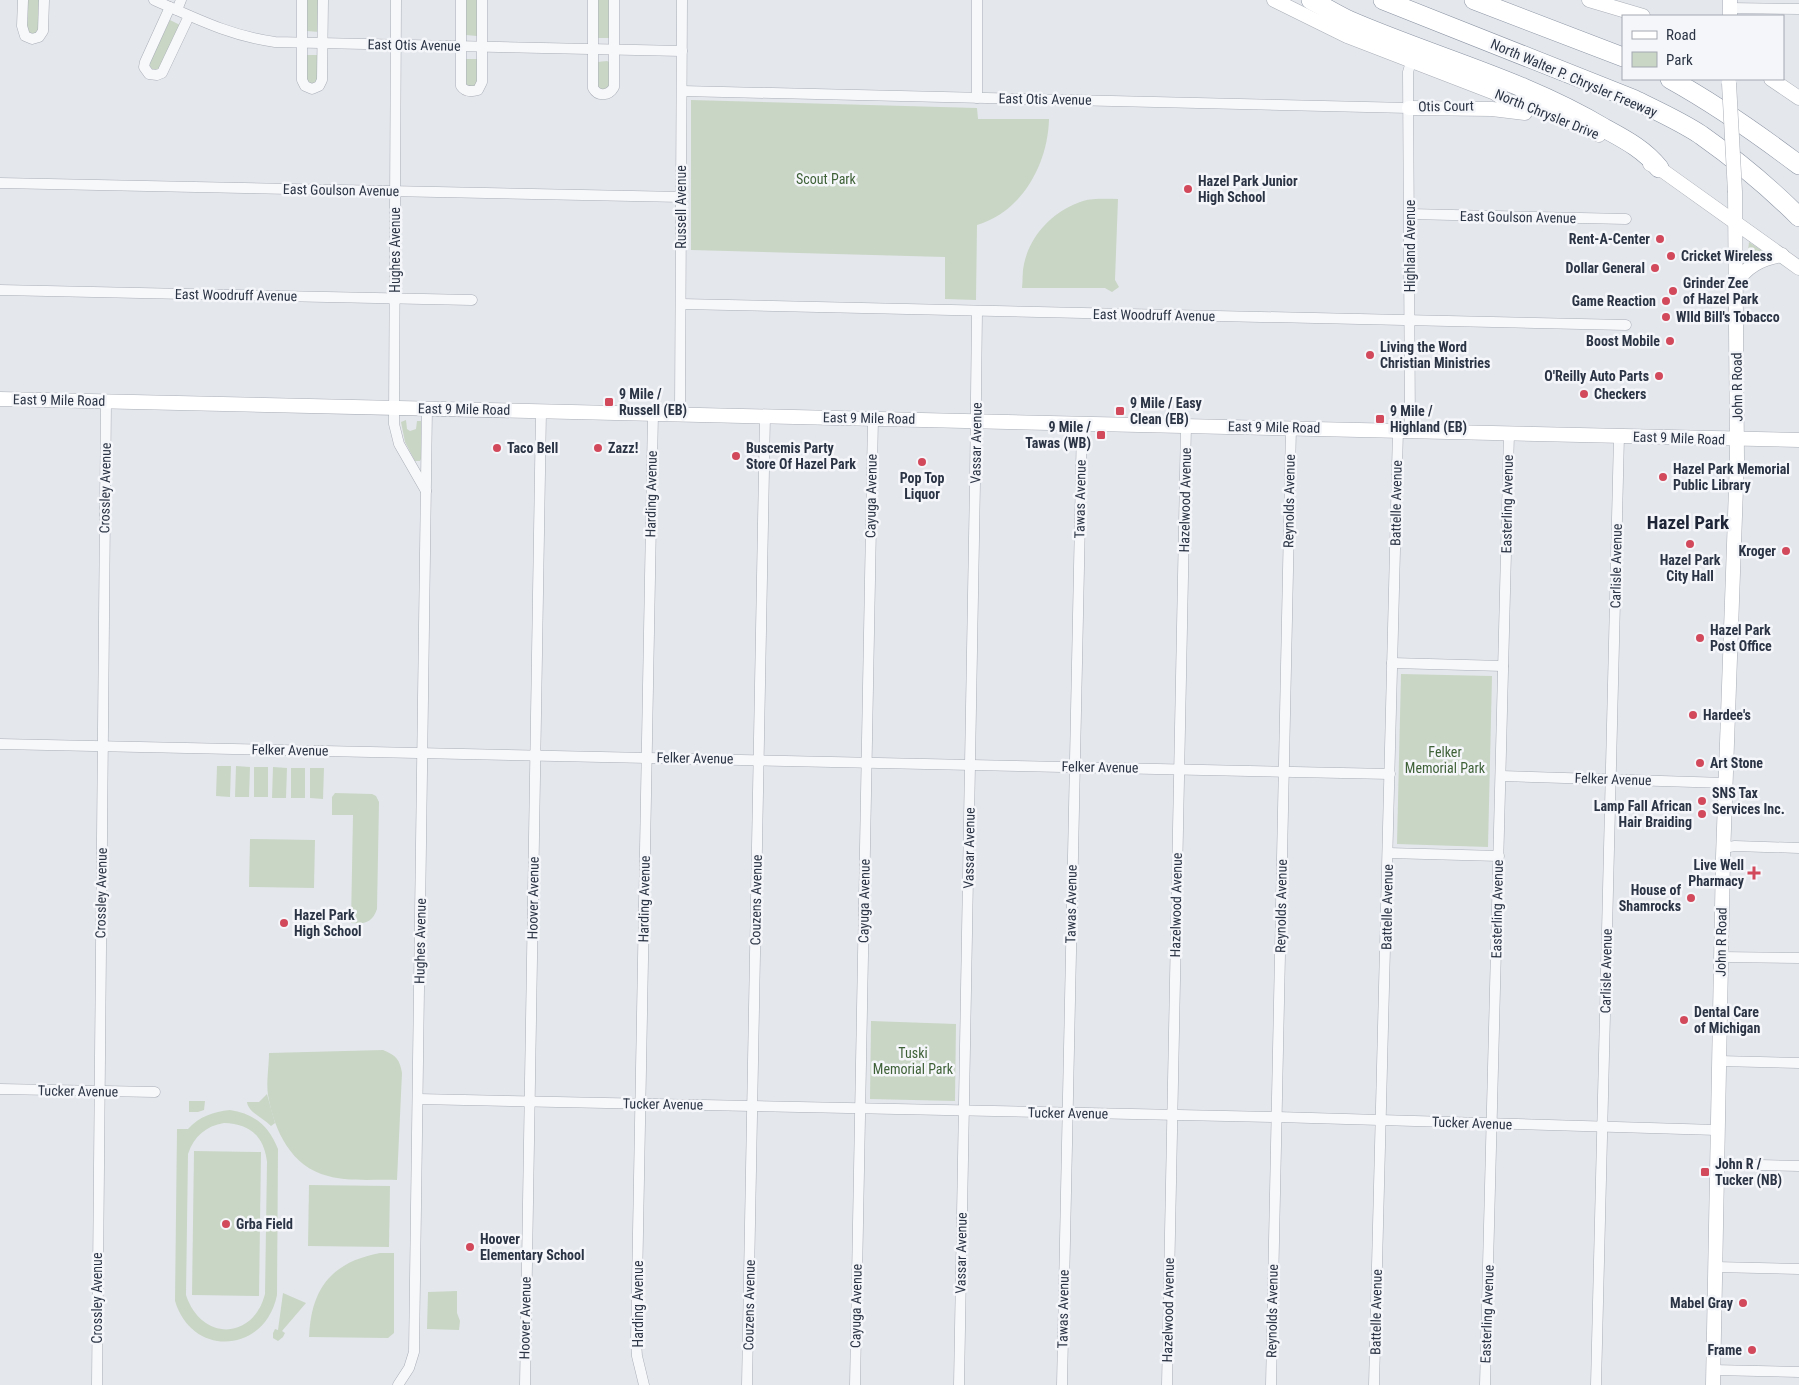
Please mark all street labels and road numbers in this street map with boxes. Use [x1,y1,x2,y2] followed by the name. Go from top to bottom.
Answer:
[367,36,461,54] street label: East Otis Avenue
[1488,36,1660,120] street label: North Walter P. Chrysler Freeway
[1493,86,1602,142] street label: North Chrysler Drive
[998,90,1092,108] street label: East Otis Avenue
[1418,98,1474,114] street label: Otis Court
[673,165,689,249] street label: Russell Avenue
[283,181,400,199] street label: East Goulson Avenue
[1402,199,1418,292] street label: Highland Avenue
[387,207,403,293] street label: Hughes Avenue
[1460,208,1577,226] street label: East Goulson Avenue
[175,286,298,304] street label: East Woodruff Avenue
[1093,306,1216,324] street label: East Woodruff Avenue
[1728,352,1746,422] street label: John R Road
[13,391,105,409] street label: East 9 Mile Road
[418,400,510,418] street label: East 9 Mile Road
[967,402,985,484] street label: Vassar Avenue
[823,409,915,427] street label: East 9 Mile Road
[1228,418,1320,436] street label: East 9 Mile Road
[1633,428,1725,448] street label: East 9 Mile Road
[96,442,114,534] street label: Crossley Avenue
[1176,447,1194,553] street label: Hazelwood Avenue
[642,450,660,538] street label: Harding Avenue
[862,453,880,538] street label: Cayuga Avenue
[1280,454,1298,548] street label: Reynolds Avenue
[1498,454,1516,553] street label: Easterling Avenue
[1071,459,1089,539] street label: Tawas Avenue
[1387,460,1405,546] street label: Battelle Avenue
[1607,523,1625,609] street label: Carlisle Avenue
[251,741,329,759] street label: Felker Avenue
[656,749,734,767] street label: Felker Avenue
[1061,758,1139,776] street label: Felker Avenue
[1574,770,1652,788] street label: Felker Avenue
[960,807,978,889] street label: Vassar Avenue
[92,847,110,939] street label: Crossley Avenue
[1167,852,1185,958] street label: Hazelwood Avenue
[747,854,765,946] street label: Couzens Avenue
[635,855,653,943] street label: Harding Avenue
[524,856,542,940] street label: Hoover Avenue
[855,858,873,943] street label: Cayuga Avenue
[1272,859,1290,953] street label: Reynolds Avenue
[1488,859,1506,958] street label: Easterling Avenue
[1062,864,1080,944] street label: Tawas Avenue
[1378,864,1396,950] street label: Battelle Avenue
[411,898,429,984] street label: Hughes Avenue
[1712,907,1730,977] street label: John R Road
[1597,928,1615,1014] street label: Carlisle Avenue
[38,1082,119,1100] street label: Tucker Avenue
[623,1095,704,1113] street label: Tucker Avenue
[1028,1104,1109,1122] street label: Tucker Avenue
[1432,1114,1513,1132] street label: Tucker Avenue
[952,1212,970,1294] street label: Vassar Avenue
[89,1252,105,1343] street label: Crossley Avenue
[1159,1257,1177,1363] street label: Hazelwood Avenue
[740,1259,758,1351] street label: Couzens Avenue
[630,1260,646,1347] street label: Harding Avenue
[847,1263,865,1348] street label: Cayuga Avenue
[1263,1264,1281,1358] street label: Reynolds Avenue
[1477,1264,1497,1364] street label: Easterling Avenue
[1054,1269,1072,1349] street label: Tawas Avenue
[1367,1269,1385,1355] street label: Battelle Avenue
[516,1276,534,1360] street label: Hoover Avenue

